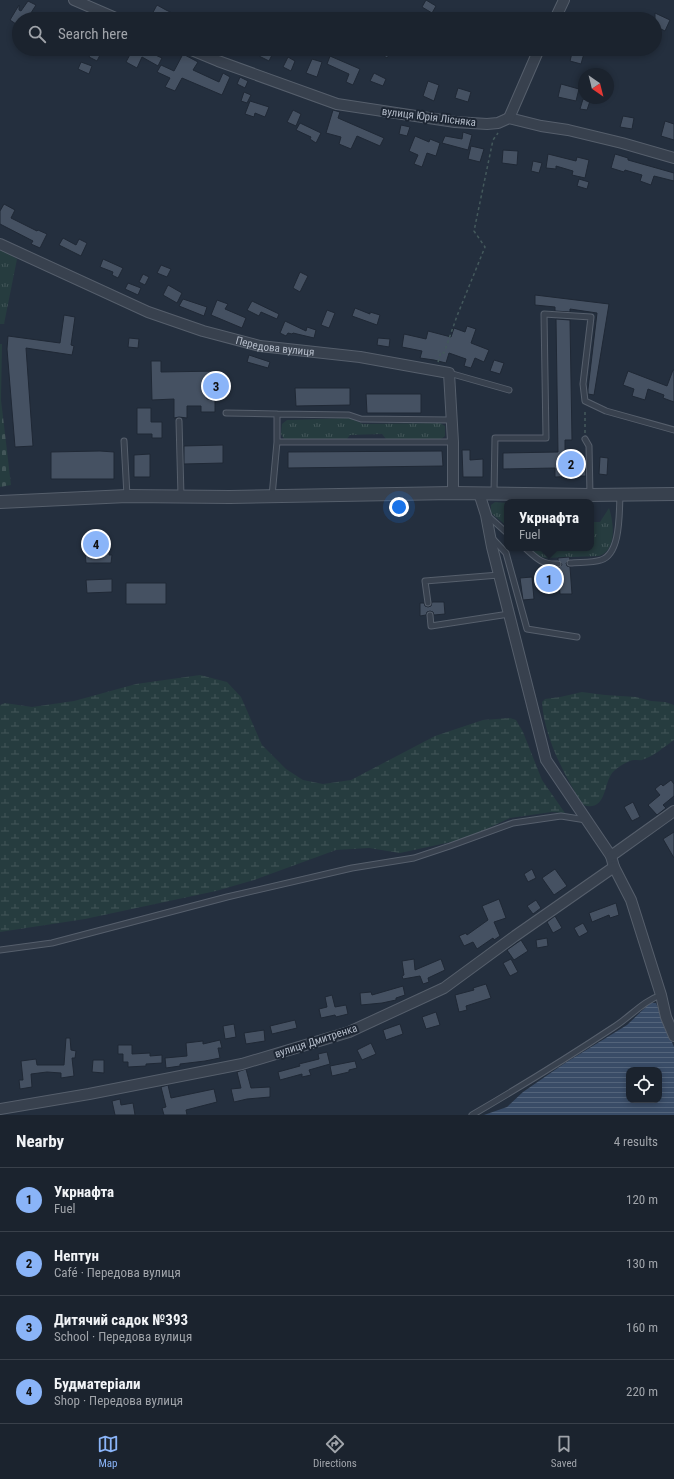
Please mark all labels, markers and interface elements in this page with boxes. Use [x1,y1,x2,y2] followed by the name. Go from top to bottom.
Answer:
[12,12,662,56] search box
[26,23,48,45] icon: search
[58,25,128,43] text: Search here
[578,68,614,104] north arrow
[381,105,477,129] street label: вулиця Юрія Лісняка
[234,333,315,358] street label: Передова вулиця
[203,371,229,401] pin: 3
[558,449,584,479] pin: 2
[389,497,409,517] your location
[504,499,594,551] popup
[519,509,579,527] text: Укрнафта
[519,527,540,542] text: Fuel
[83,529,109,559] pin: 4
[536,564,562,594] pin: 1
[273,1022,359,1060] street label: вулиця Дмитренка
[626,1067,662,1103] map controls
[626,1067,662,1103] button: locate
[16,1131,64,1151] text: Nearby
[614,1134,658,1149] text: 4 results
[54,1183,114,1201] text: Укрнафта
[26,1192,32,1207] text: 1
[626,1192,658,1207] text: 120 m
[54,1201,75,1216] text: Fuel
[54,1247,99,1265] text: Нептун
[26,1256,32,1271] text: 2
[626,1256,658,1271] text: 130 m
[54,1265,181,1280] text: Café · Передова вулиця
[54,1311,188,1329] text: Дитячий садок №393
[26,1320,32,1335] text: 3
[626,1320,658,1335] text: 160 m
[54,1329,192,1344] text: School · Передова вулиця
[54,1375,141,1393] text: Будматеріали
[26,1384,32,1399] text: 4
[626,1384,658,1399] text: 220 m
[54,1393,183,1408] text: Shop · Передова вулиця
[97,1433,119,1470] tab: Map
[313,1433,357,1470] tab: Directions
[551,1433,577,1470] tab: Saved

